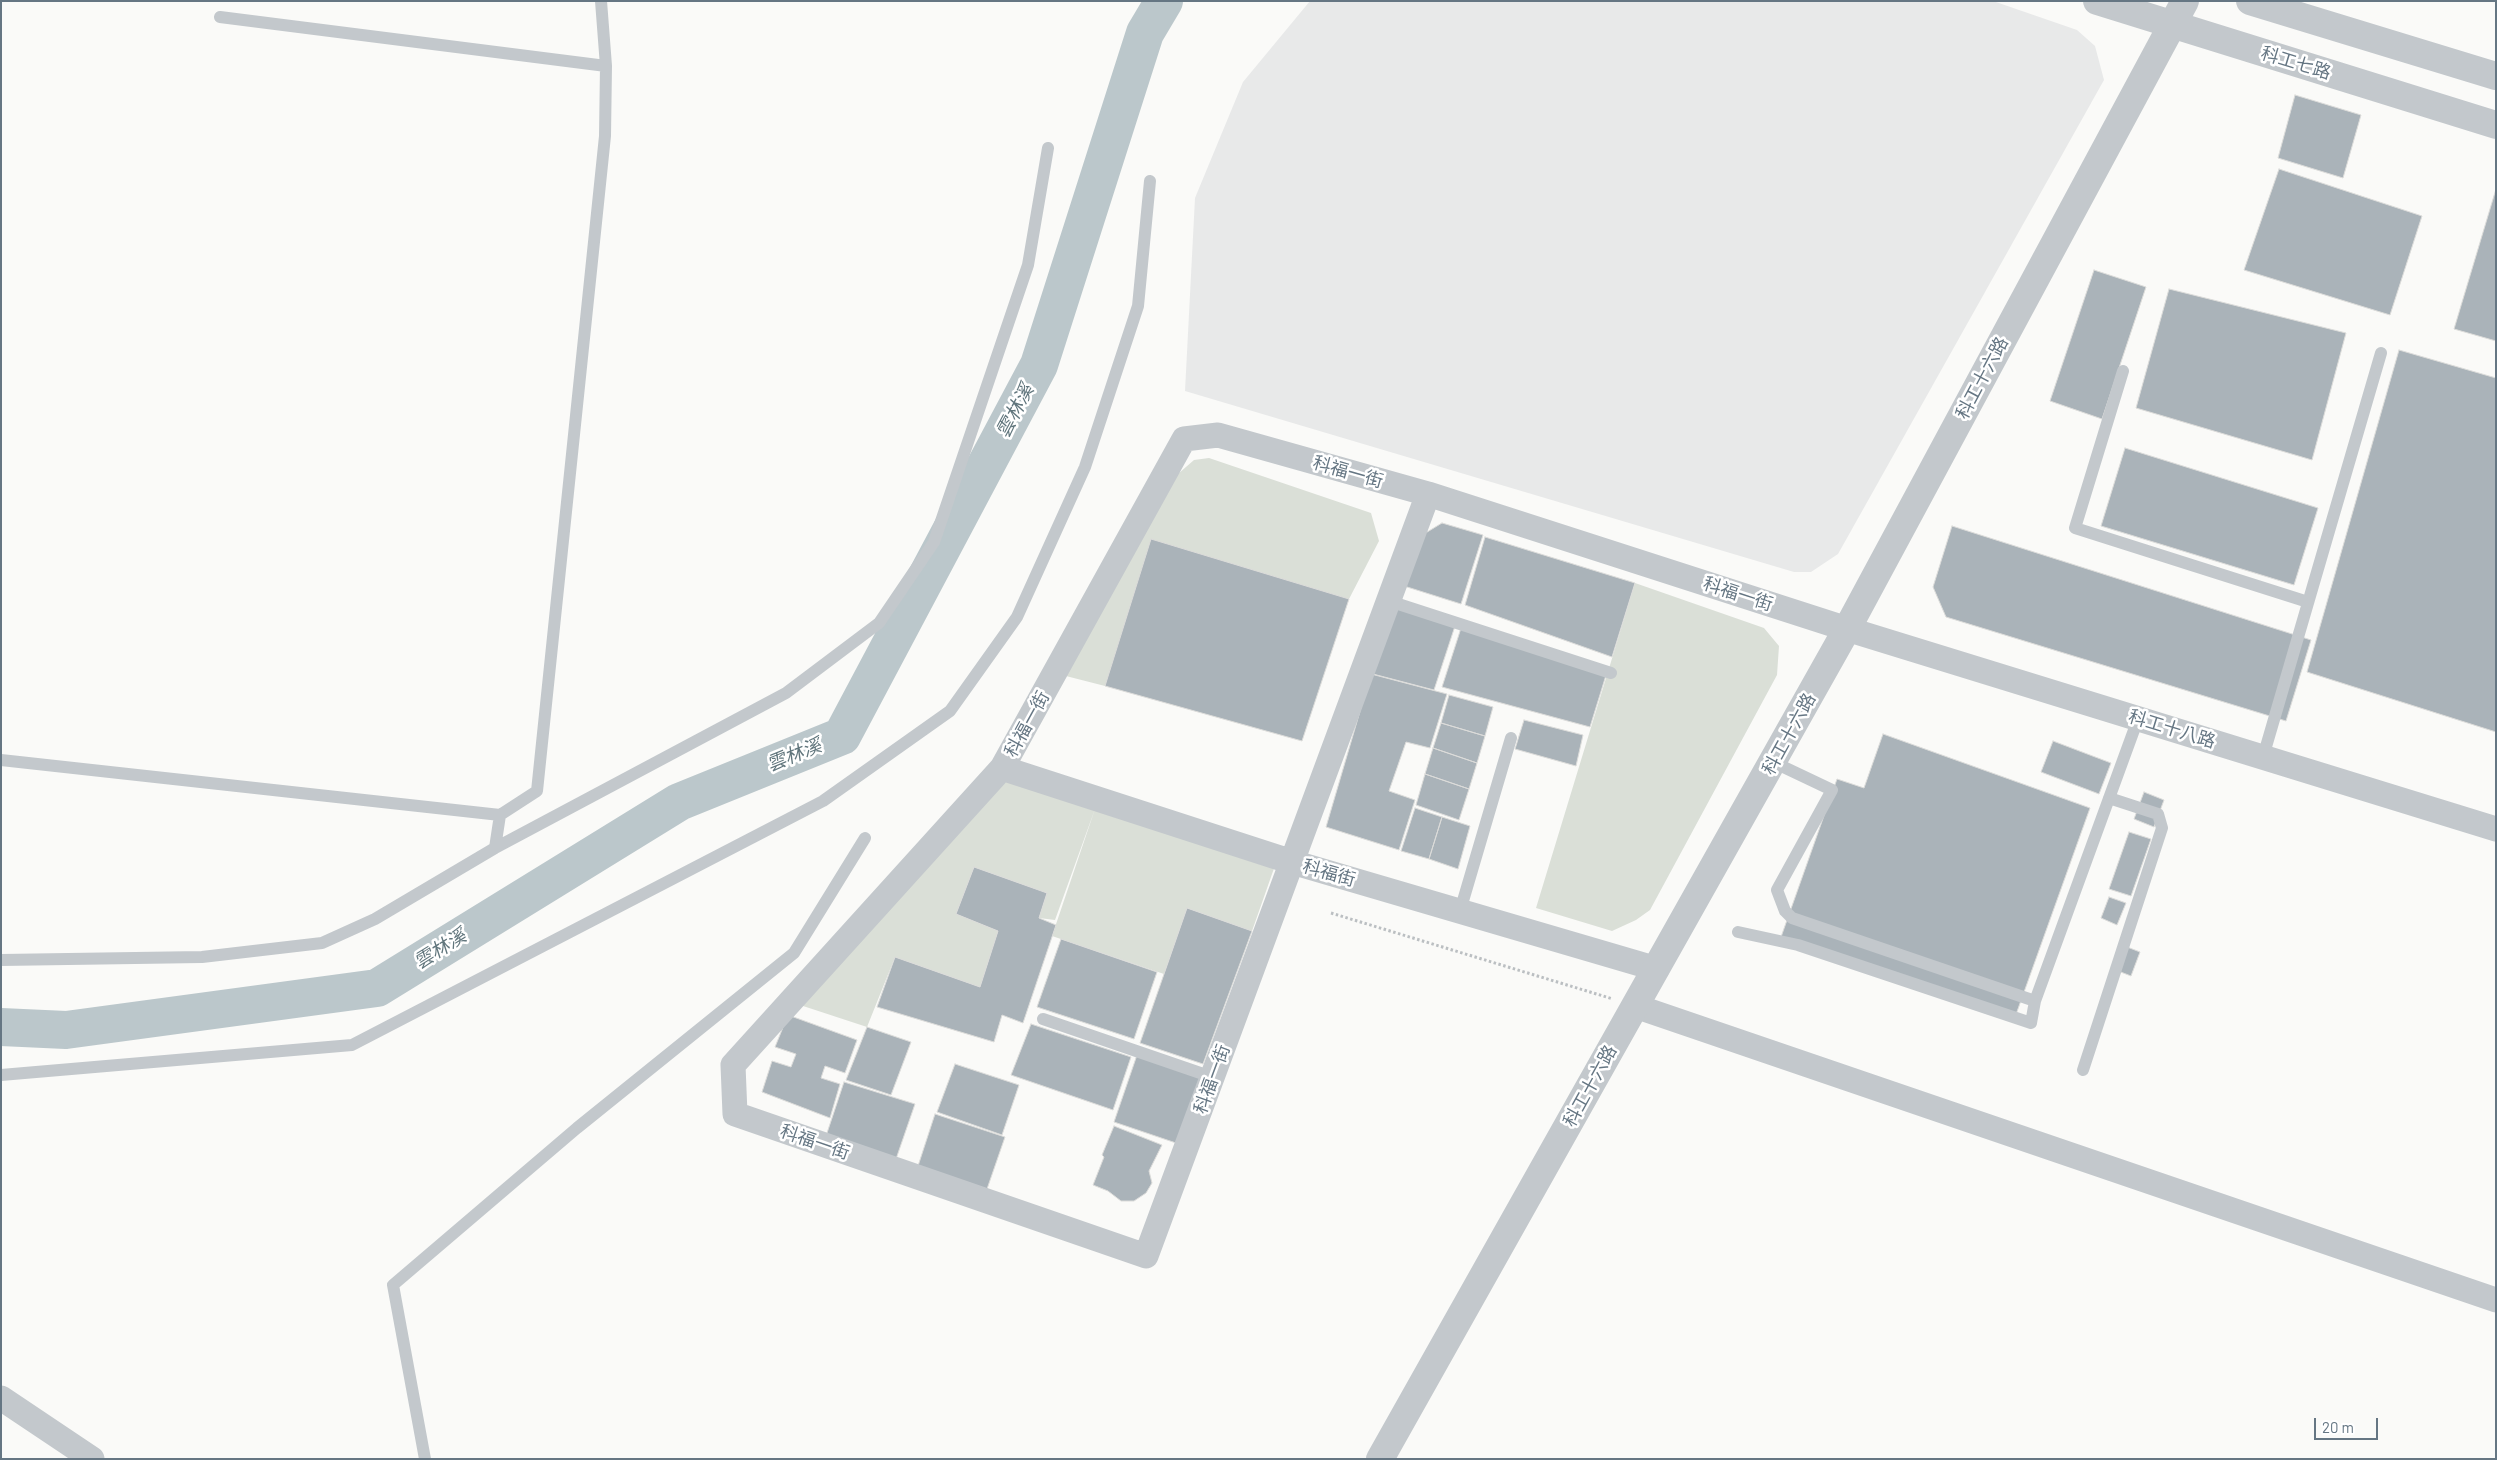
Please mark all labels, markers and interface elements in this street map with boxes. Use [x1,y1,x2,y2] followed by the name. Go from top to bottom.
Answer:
[2258,42,2334,84] street label: 科工七路
[1951,333,2013,423] street label: 科工十六路
[992,380,1038,442] water label: 雲林溪
[1310,452,1386,492] street label: 科福一街
[1700,573,1776,615] street label: 科福一街
[1000,687,1054,761] street label: 科福一街
[1758,689,1820,779] street label: 科工十六路
[2126,706,2218,752] street label: 科工十八路
[763,734,825,776] water label: 雲林溪
[1300,855,1358,891] street label: 科福街
[410,924,470,974] water label: 雲林溪
[1190,1041,1234,1117] street label: 科福一街
[1559,1041,1621,1131] street label: 科工十六路
[777,1120,853,1164] street label: 科福一街
[2317,1408,2381,1440] scale bar
[2322,1418,2354,1436] text: 20 m

